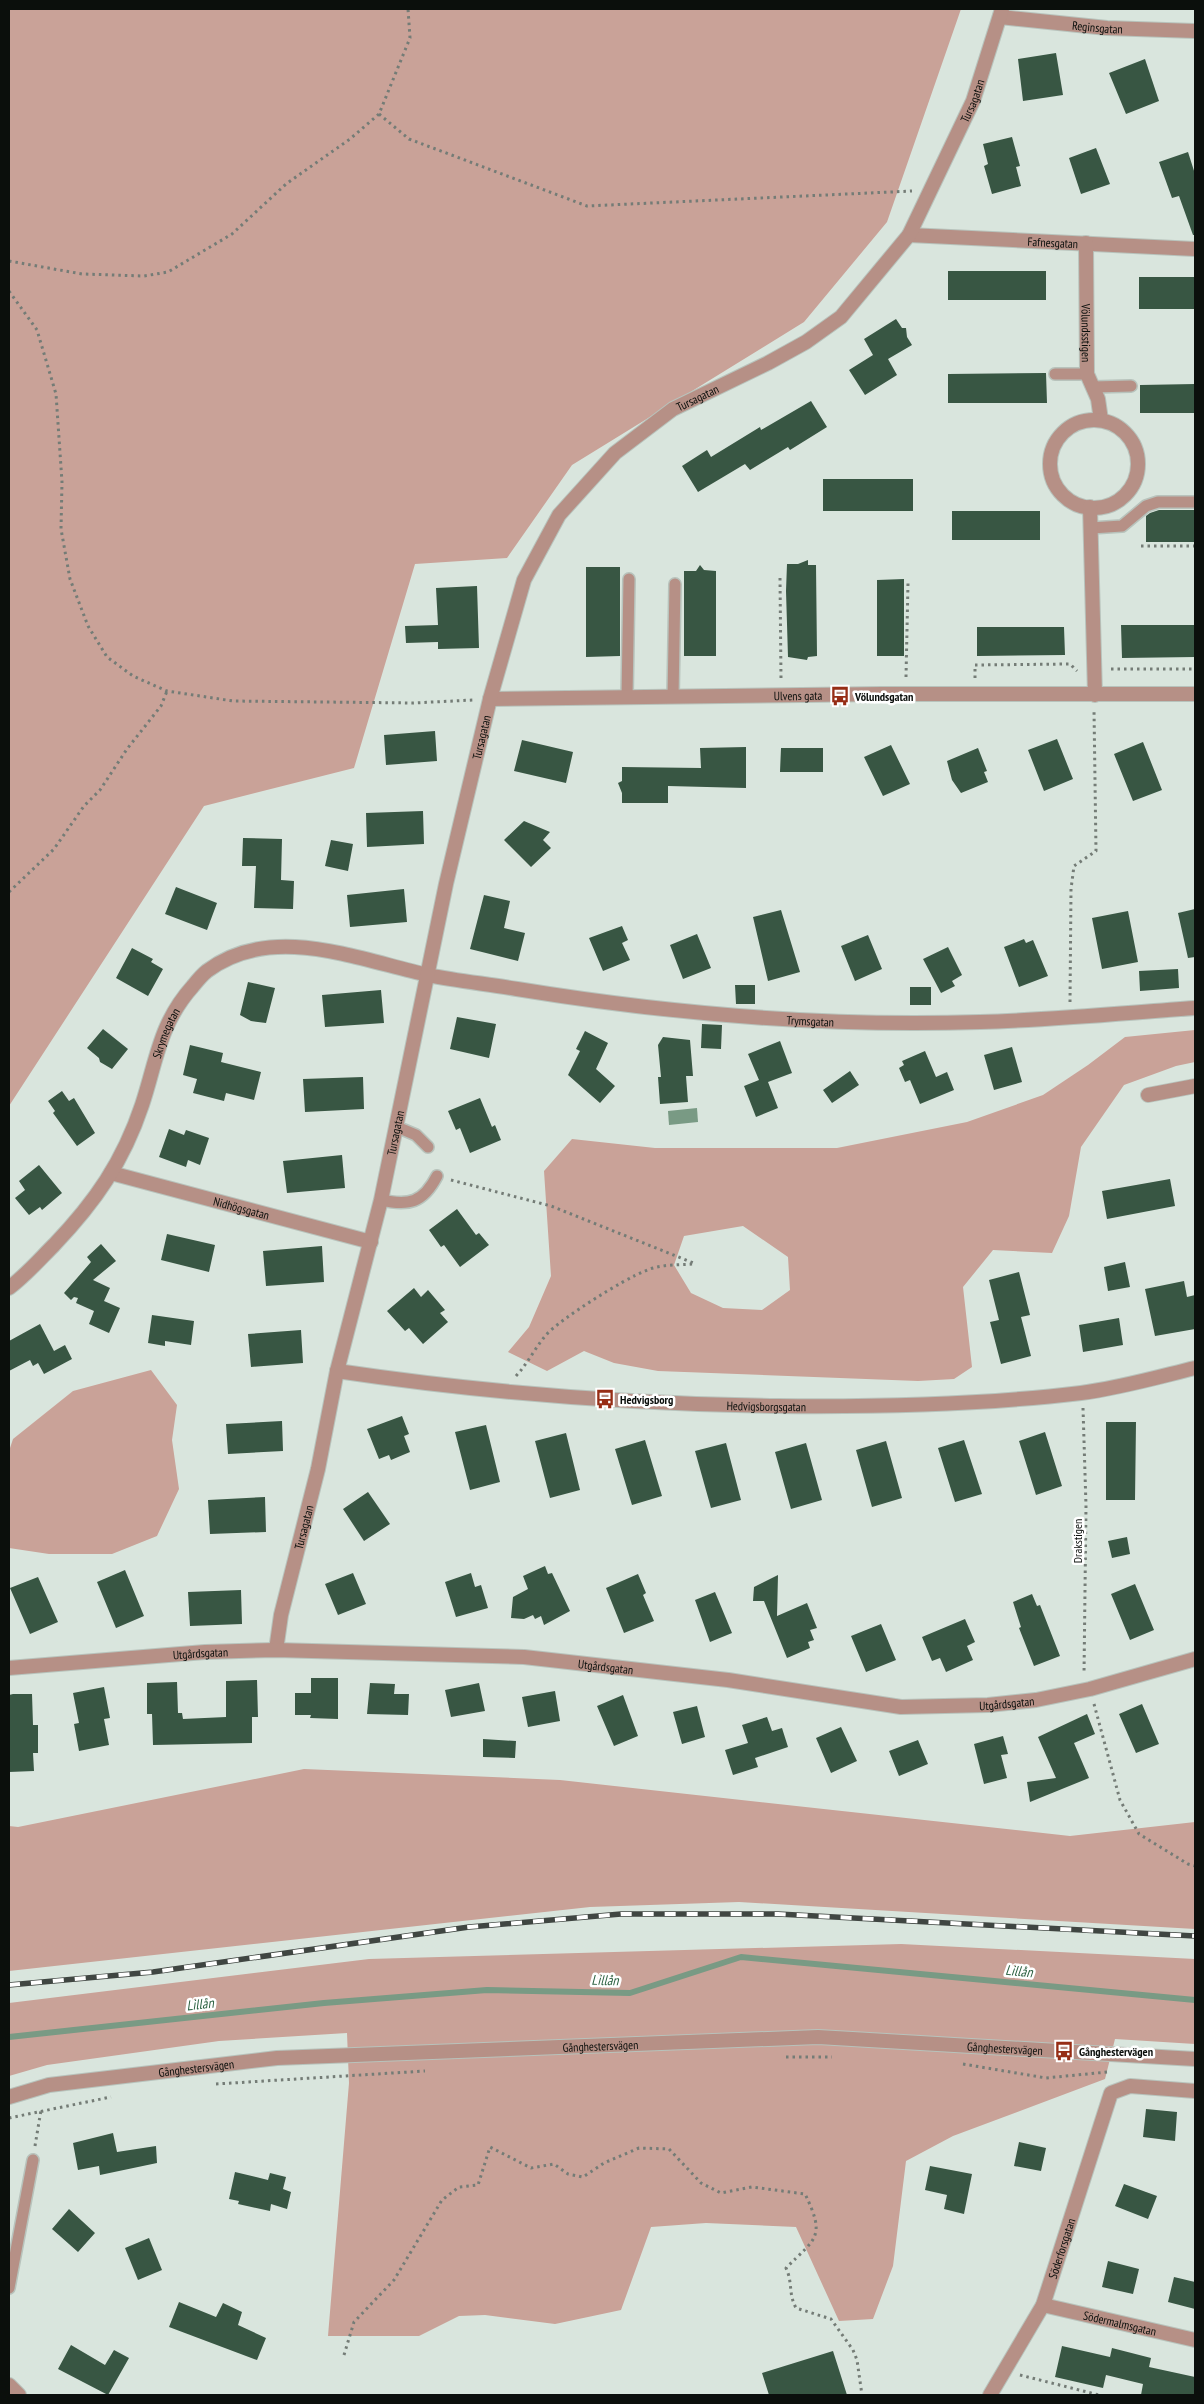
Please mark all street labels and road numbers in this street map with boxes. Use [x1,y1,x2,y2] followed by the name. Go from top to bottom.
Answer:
[1071,17,1123,36] street label: Reginsgatan
[956,77,987,125] street label: Tursagatan
[1027,233,1078,251] street label: Fafnesgatan
[1079,303,1094,362] street label: Völundsstigen
[674,381,721,414] street label: Tursagatan
[774,687,823,703] street label: Ulvens gata
[468,713,493,761] street label: Tursagatan
[149,1005,183,1060] street label: Skrymegatan
[786,1012,834,1029] street label: Trymsgatan
[383,1109,407,1156] street label: Tursagatan
[212,1193,271,1222] street label: Nidhögsgatan
[726,1397,806,1414] street label: Hedvigsborgsgatan
[290,1503,316,1551] street label: Tursagatan
[1070,1519,1085,1563] street label: Drakstigen
[172,1644,228,1662] street label: Utgårdsgatan
[577,1656,634,1677] street label: Utgårdsgatan
[979,1693,1035,1713] street label: Utgårdsgatan
[562,2036,639,2054] street label: Gånghestersvägen
[967,2038,1043,2058] street label: Gånghestersvägen
[158,2056,235,2079] street label: Gånghestersvägen
[1044,2216,1078,2280] street label: Söderforsgatan
[1082,2307,1158,2338] street label: Södermalmsgatan

